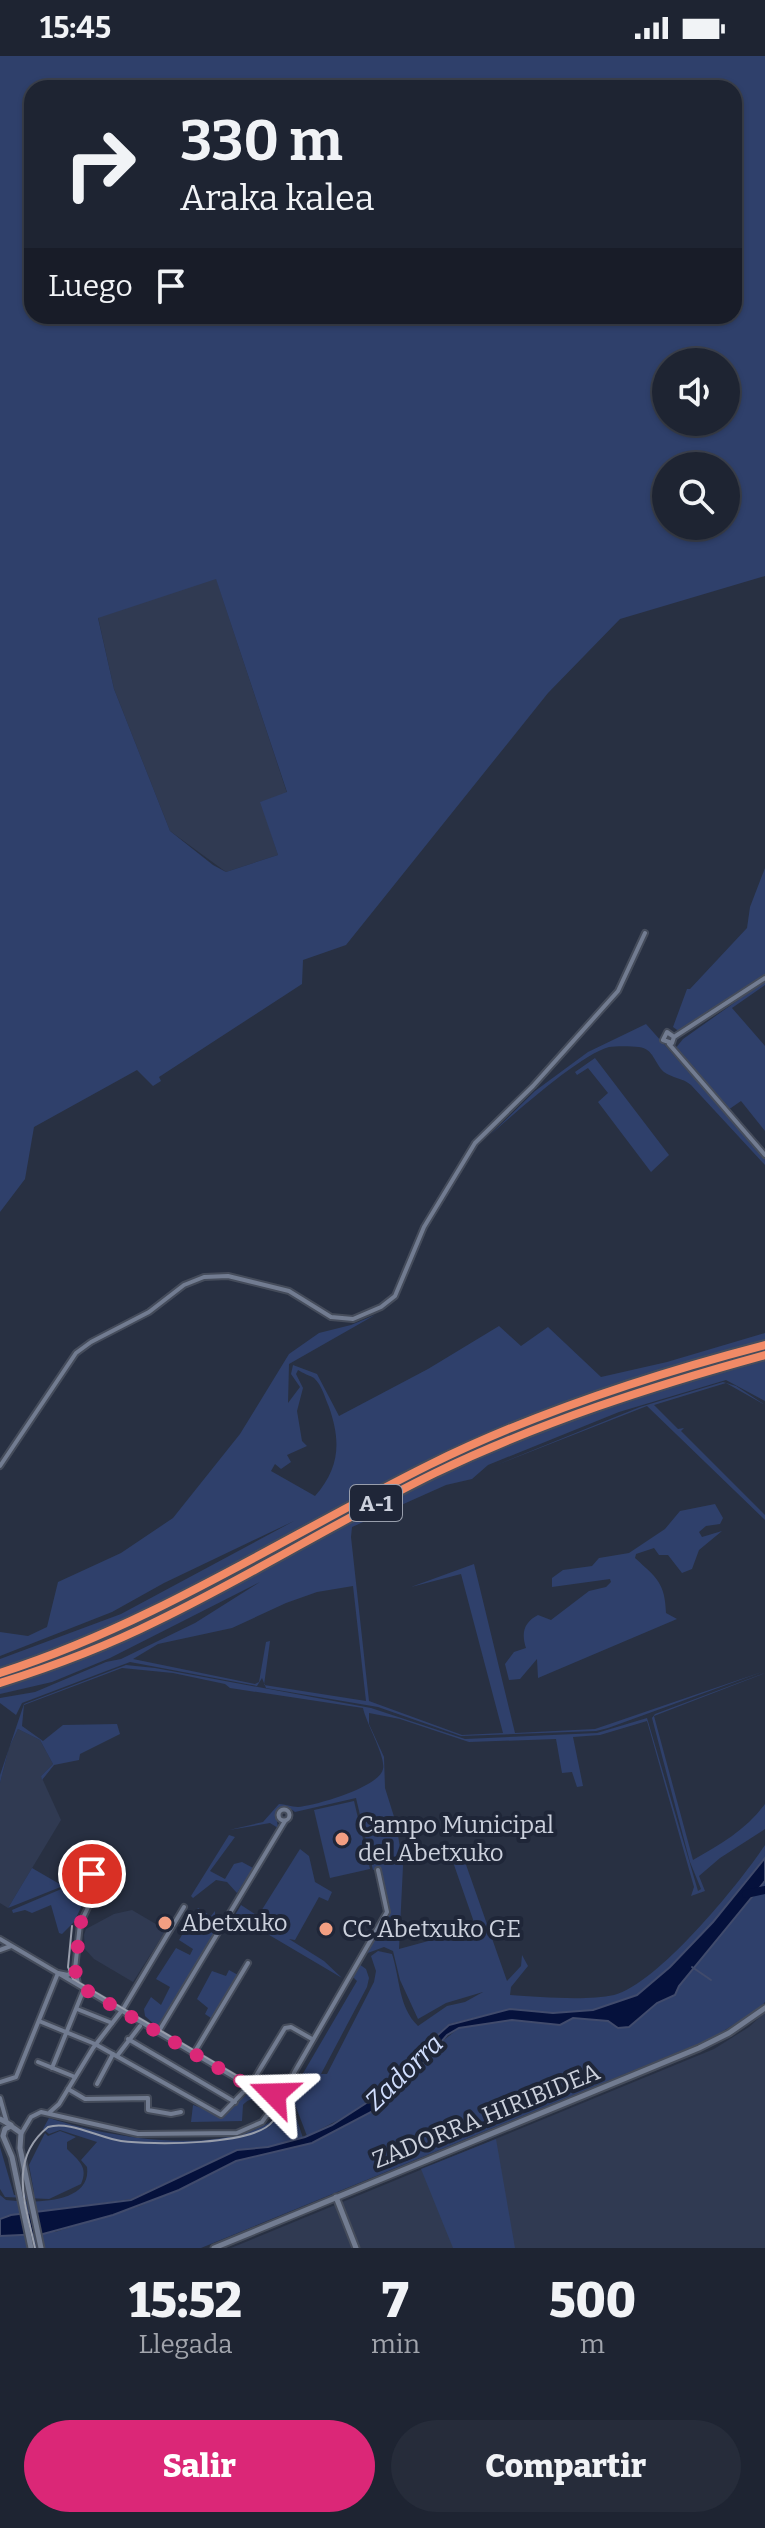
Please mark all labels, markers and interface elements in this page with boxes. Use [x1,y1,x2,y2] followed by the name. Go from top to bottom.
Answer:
[40,10,111,46] text: 15:45
[180,108,343,175] text: 330 m
[48,112,152,216] icon: right
[180,176,374,220] text: Araka kalea
[149,264,193,308] icon: arrive
[48,268,133,304] text: Luego
[652,348,740,540] map controls
[652,348,740,436] button: sound
[652,452,740,540] button: search
[350,1485,402,1521] road number: A-1
[358,1811,554,1867] place label: Campo Municipal del Abetxuko
[333,1830,351,1848] marker: Campo Municipal del Abetxuko
[58,1840,126,1908] pin
[70,1852,114,1896] icon: arrive
[181,1909,288,1937] place label: Abetxuko
[156,1914,174,1932] marker: Abetxuko
[342,1915,521,1943] place label: CC Abetxuko GE
[317,1920,335,1938] marker: CC Abetxuko GE
[359,2028,450,2117] water label: Zadorra
[232,2052,316,2136] position arrow
[368,2058,604,2174] street label: ZADORRA HIRIBIDEA
[129,2272,242,2330] text: 15:52
[382,2272,409,2330] text: 7
[549,2272,636,2330] text: 500
[139,2329,232,2360] text: Llegada
[371,2329,420,2360] text: min
[580,2329,605,2360] text: m
[24,2420,375,2512] button: Salir
[391,2420,741,2512] button: Compartir

